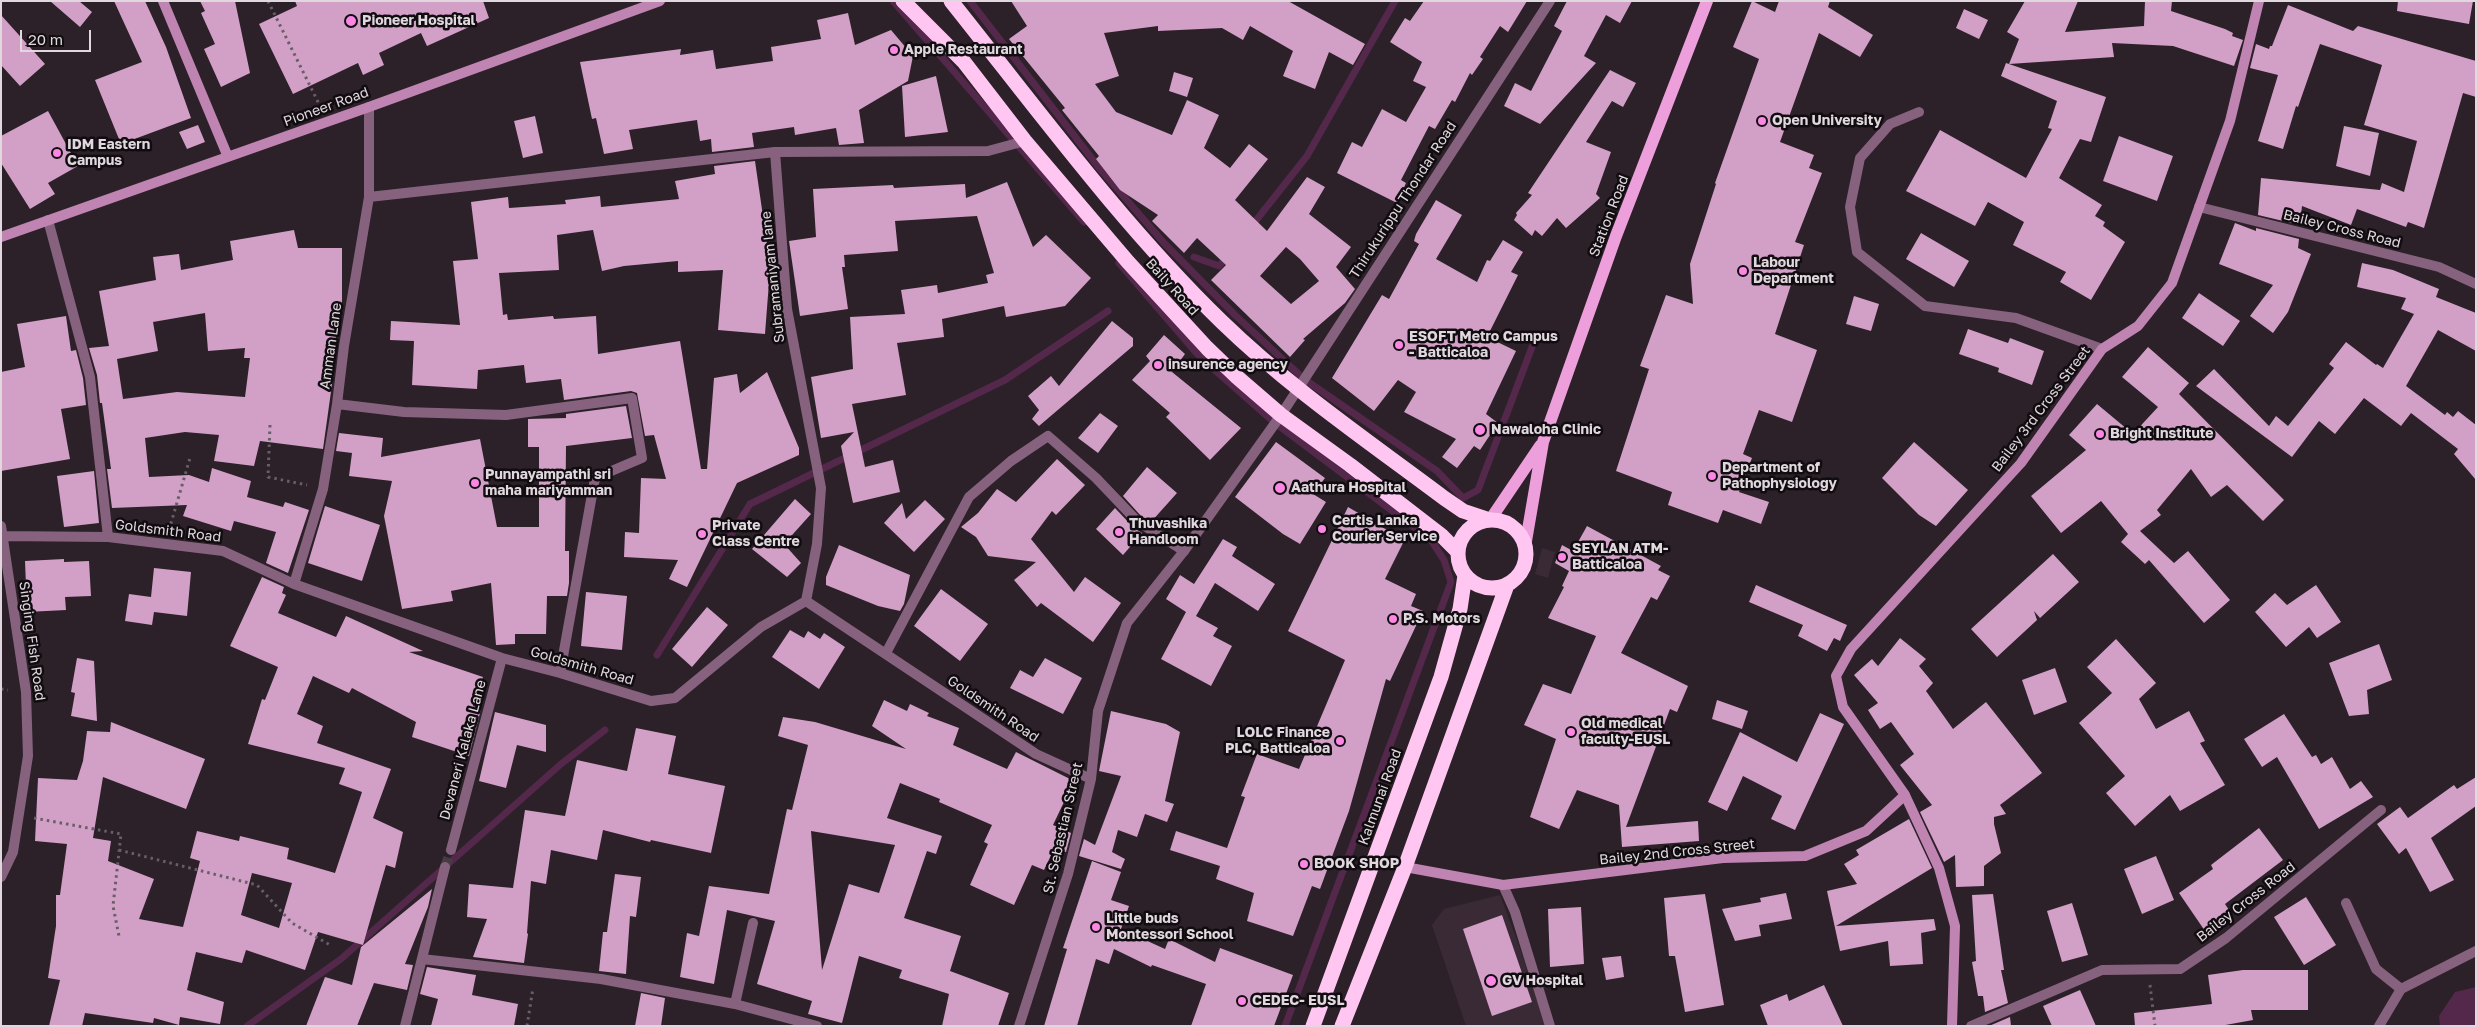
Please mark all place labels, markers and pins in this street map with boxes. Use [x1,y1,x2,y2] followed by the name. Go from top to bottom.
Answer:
[362,13,475,29] place label: Pioneer Hospital
[344,14,358,28] marker: Pioneer Hospital
[904,42,1023,58] place label: Apple Restaurant
[888,44,900,56] marker: Apple Restaurant
[1772,113,1882,129] place label: Open University
[1756,115,1768,127] marker: Open University
[67,137,150,170] place label: IDM Eastern Campus
[51,147,63,159] marker: IDM Eastern Campus
[1753,255,1834,288] place label: Labour Department
[1737,265,1749,277] marker: Labour Department
[1409,329,1558,362] place label: ESOFT Metro Campus - Batticaloa
[1393,339,1405,351] marker: ESOFT Metro Campus - Batticaloa
[1168,357,1288,373] place label: insurence agency
[1152,359,1164,371] marker: insurence agency
[1491,422,1601,438] place label: Nawaloha Clinic
[1473,423,1487,437] marker: Nawaloha Clinic
[2110,426,2214,442] place label: Bright Institute
[2094,428,2106,440] marker: Bright Institute
[1722,460,1837,492] place label: Department of Pathophysiology
[485,467,612,500] place label: Punnayampathi sri maha mariyamman
[1706,470,1718,482] marker: Department of Pathophysiology
[469,477,481,489] marker: Punnayampathi sri maha mariyamman
[1291,480,1406,496] place label: Aathura Hospital
[1273,481,1287,495] marker: Aathura Hospital
[1332,513,1437,546] place label: Certis Lanka Courier Service
[1129,516,1207,548] place label: Thuvashika Handloom
[712,518,800,550] place label: Private Class Centre
[1316,523,1328,535] marker: Certis Lanka Courier Service
[1113,526,1125,538] marker: Thuvashika Handloom
[696,528,708,540] marker: Private Class Centre
[1572,541,1668,574] place label: SEYLAN ATM- Batticaloa
[1556,551,1568,563] marker: SEYLAN ATM- Batticaloa
[1403,611,1480,627] place label: P.S. Motors
[1387,613,1399,625] marker: P.S. Motors
[1581,716,1670,749] place label: Old medical faculty-EUSL
[1225,725,1330,758] place label: LOLC Finance PLC, Batticaloa
[1565,726,1577,738] marker: Old medical faculty-EUSL
[1334,735,1346,747] marker: LOLC Finance PLC, Batticaloa
[1314,856,1399,872] place label: BOOK SHOP
[1298,858,1310,870] marker: BOOK SHOP
[1106,911,1233,944] place label: Little buds Montessori School
[1090,921,1102,933] marker: Little buds Montessori School
[1502,973,1583,989] place label: GV Hospital
[1484,974,1498,988] marker: GV Hospital
[1252,993,1344,1009] place label: CEDEC- EUSL
[1236,995,1248,1007] marker: CEDEC- EUSL

